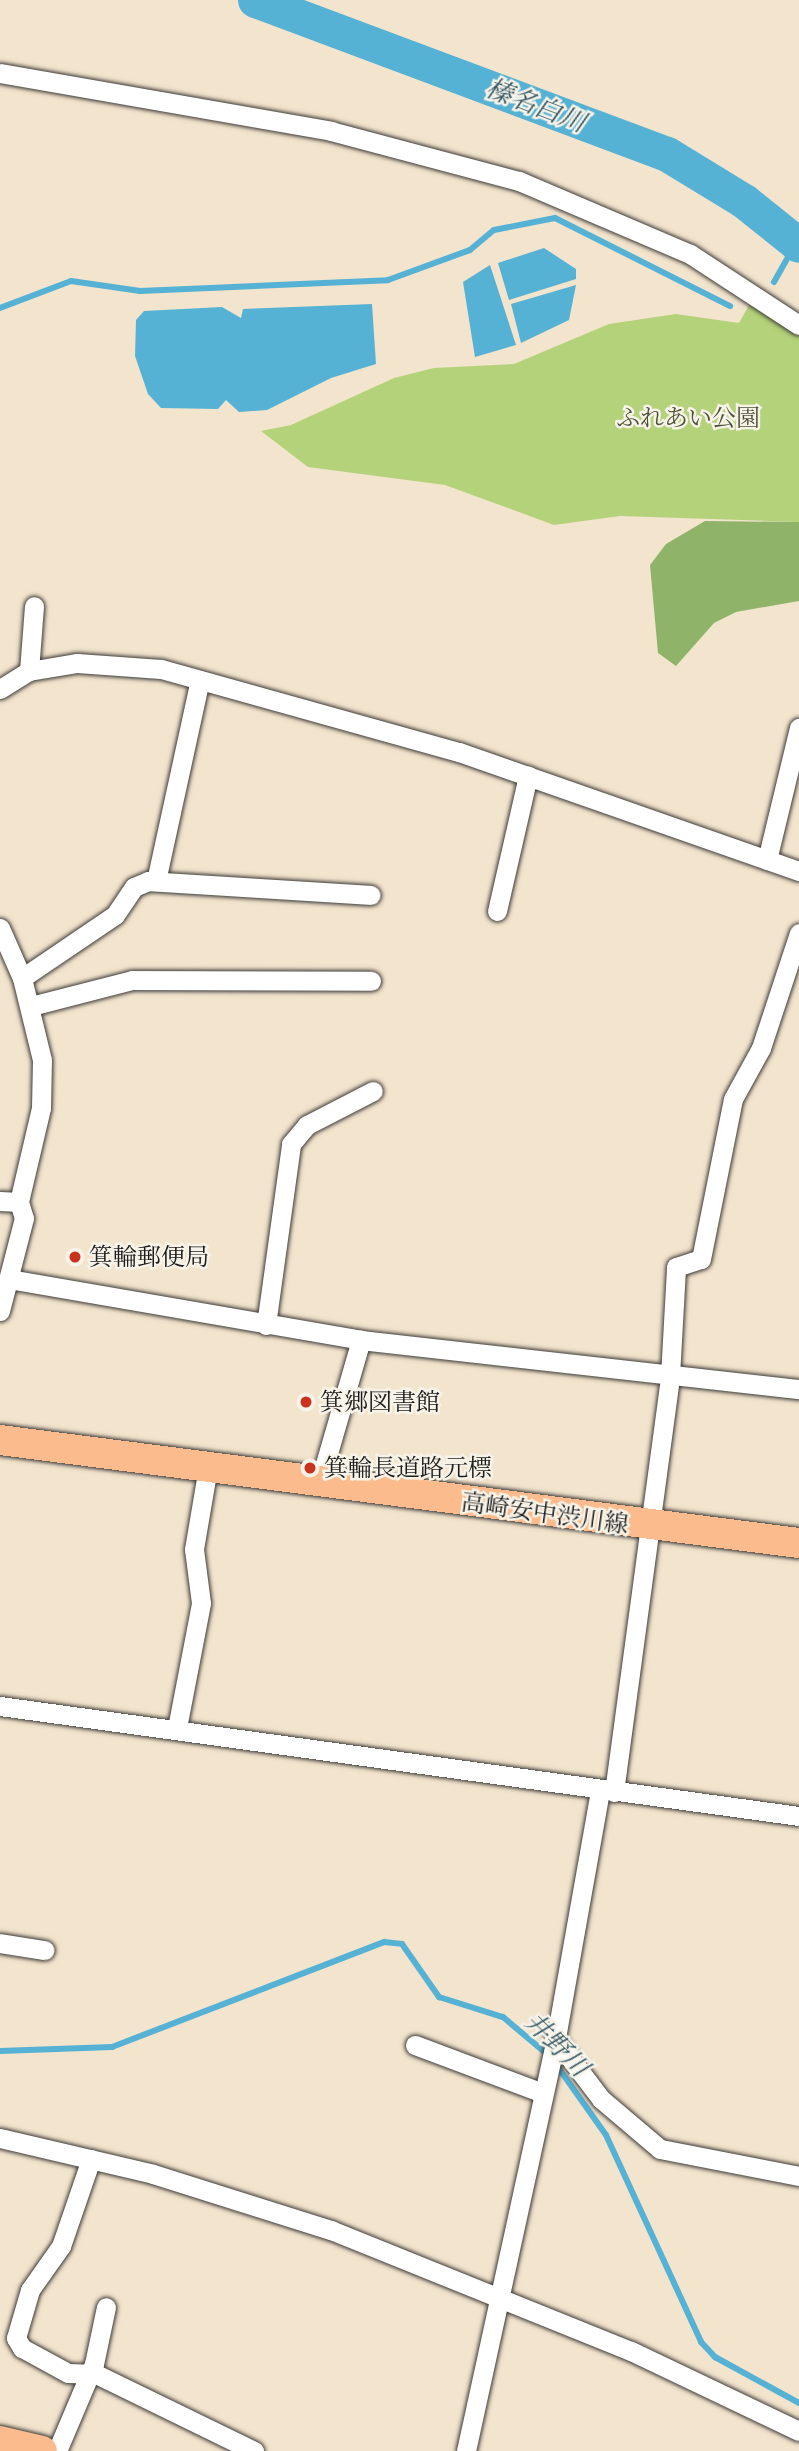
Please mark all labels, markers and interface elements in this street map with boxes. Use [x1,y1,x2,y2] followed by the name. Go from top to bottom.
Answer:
[482,72,590,138] water label: 榛名白川
[616,404,760,432] park label: ふれあい公園
[89,1243,209,1271] place label: 箕輪郵便局
[67,1249,83,1265] marker: 箕輪郵便局
[320,1388,440,1416] place label: 箕郷図書館
[298,1394,314,1410] marker: 箕郷図書館
[324,1454,492,1482] place label: 箕輪長道路元標
[302,1460,318,1476] marker: 箕輪長道路元標
[460,1487,630,1539] street label: 高崎安中渋川線
[518,2005,596,2083] water label: 井野川

